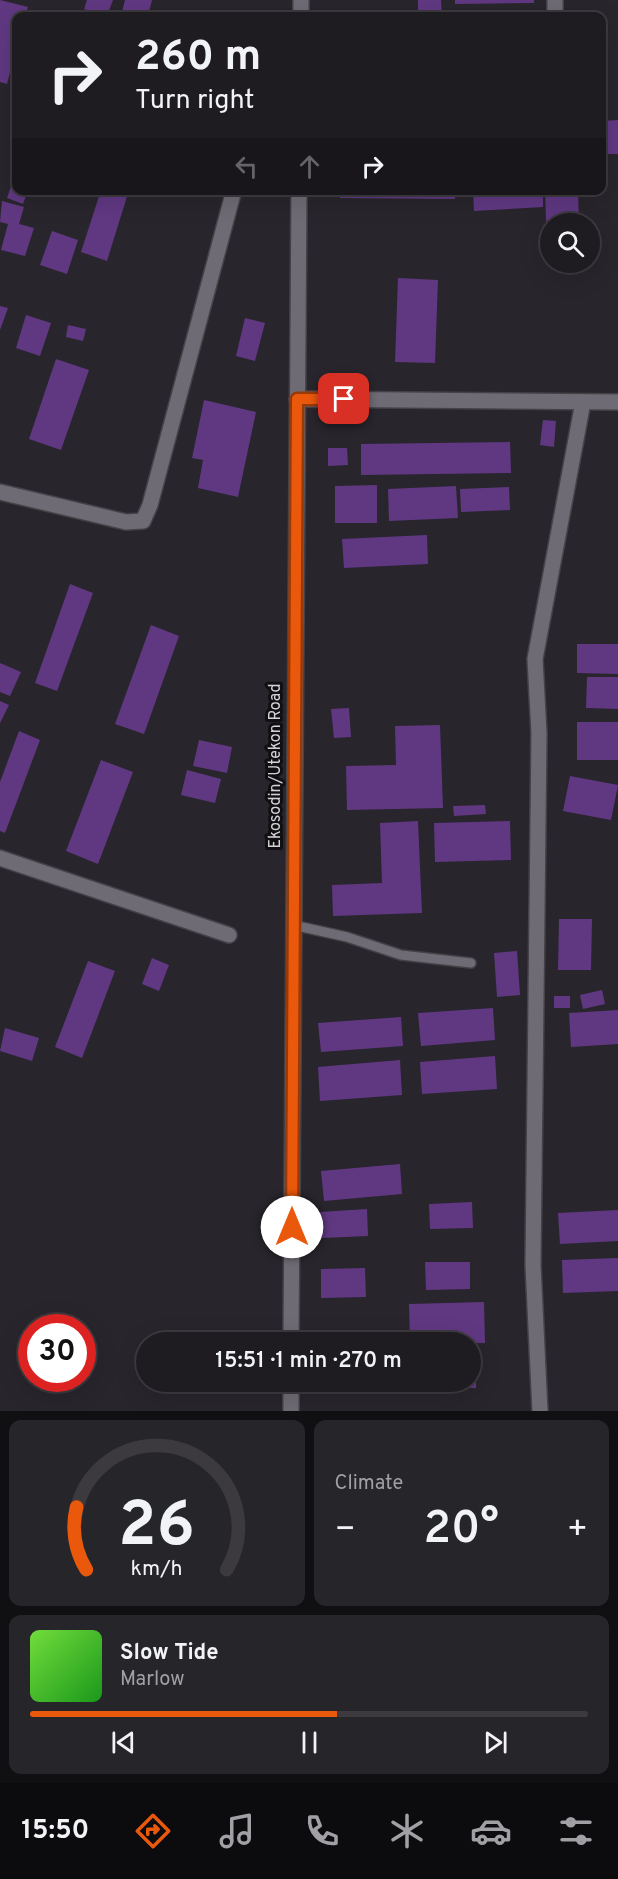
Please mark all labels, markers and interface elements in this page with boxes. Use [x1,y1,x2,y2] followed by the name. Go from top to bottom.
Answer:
[135,32,261,85] text: 260 m
[36,36,114,114] icon: right
[135,84,254,118] text: Turn right
[230,150,263,183] icon: left
[293,150,326,183] icon: ahead
[356,150,389,183] icon: right
[540,213,600,273] map controls
[540,213,600,273] button: search
[318,373,369,424] pin
[327,382,360,415] icon: arrive
[266,684,286,849] street label: Ekosodin/Utekon Road
[260,1195,324,1259] position arrow
[18,1314,96,1392] speed limit sign: 30
[215,1348,402,1375] text: 15:51 · 1 min · 270 m
[335,1471,403,1497] text: Climate
[118,1489,195,1568] text: 26
[423,1502,499,1559] text: 20°
[335,1510,356,1552] text: −
[567,1510,588,1552] text: +
[131,1556,183,1583] text: km/h
[120,1640,219,1667] text: Slow Tide
[120,1667,184,1693] text: Marlow
[107,1726,140,1759] icon: previous
[293,1726,326,1759] icon: pause
[479,1726,512,1759] icon: next
[132,1810,174,1852] icon: directions
[216,1810,258,1852] icon: music
[301,1810,343,1852] icon: phone
[386,1810,428,1852] icon: climate
[470,1810,512,1852] icon: car
[555,1810,597,1852] icon: filters
[21,1814,89,1848] text: 15:50

